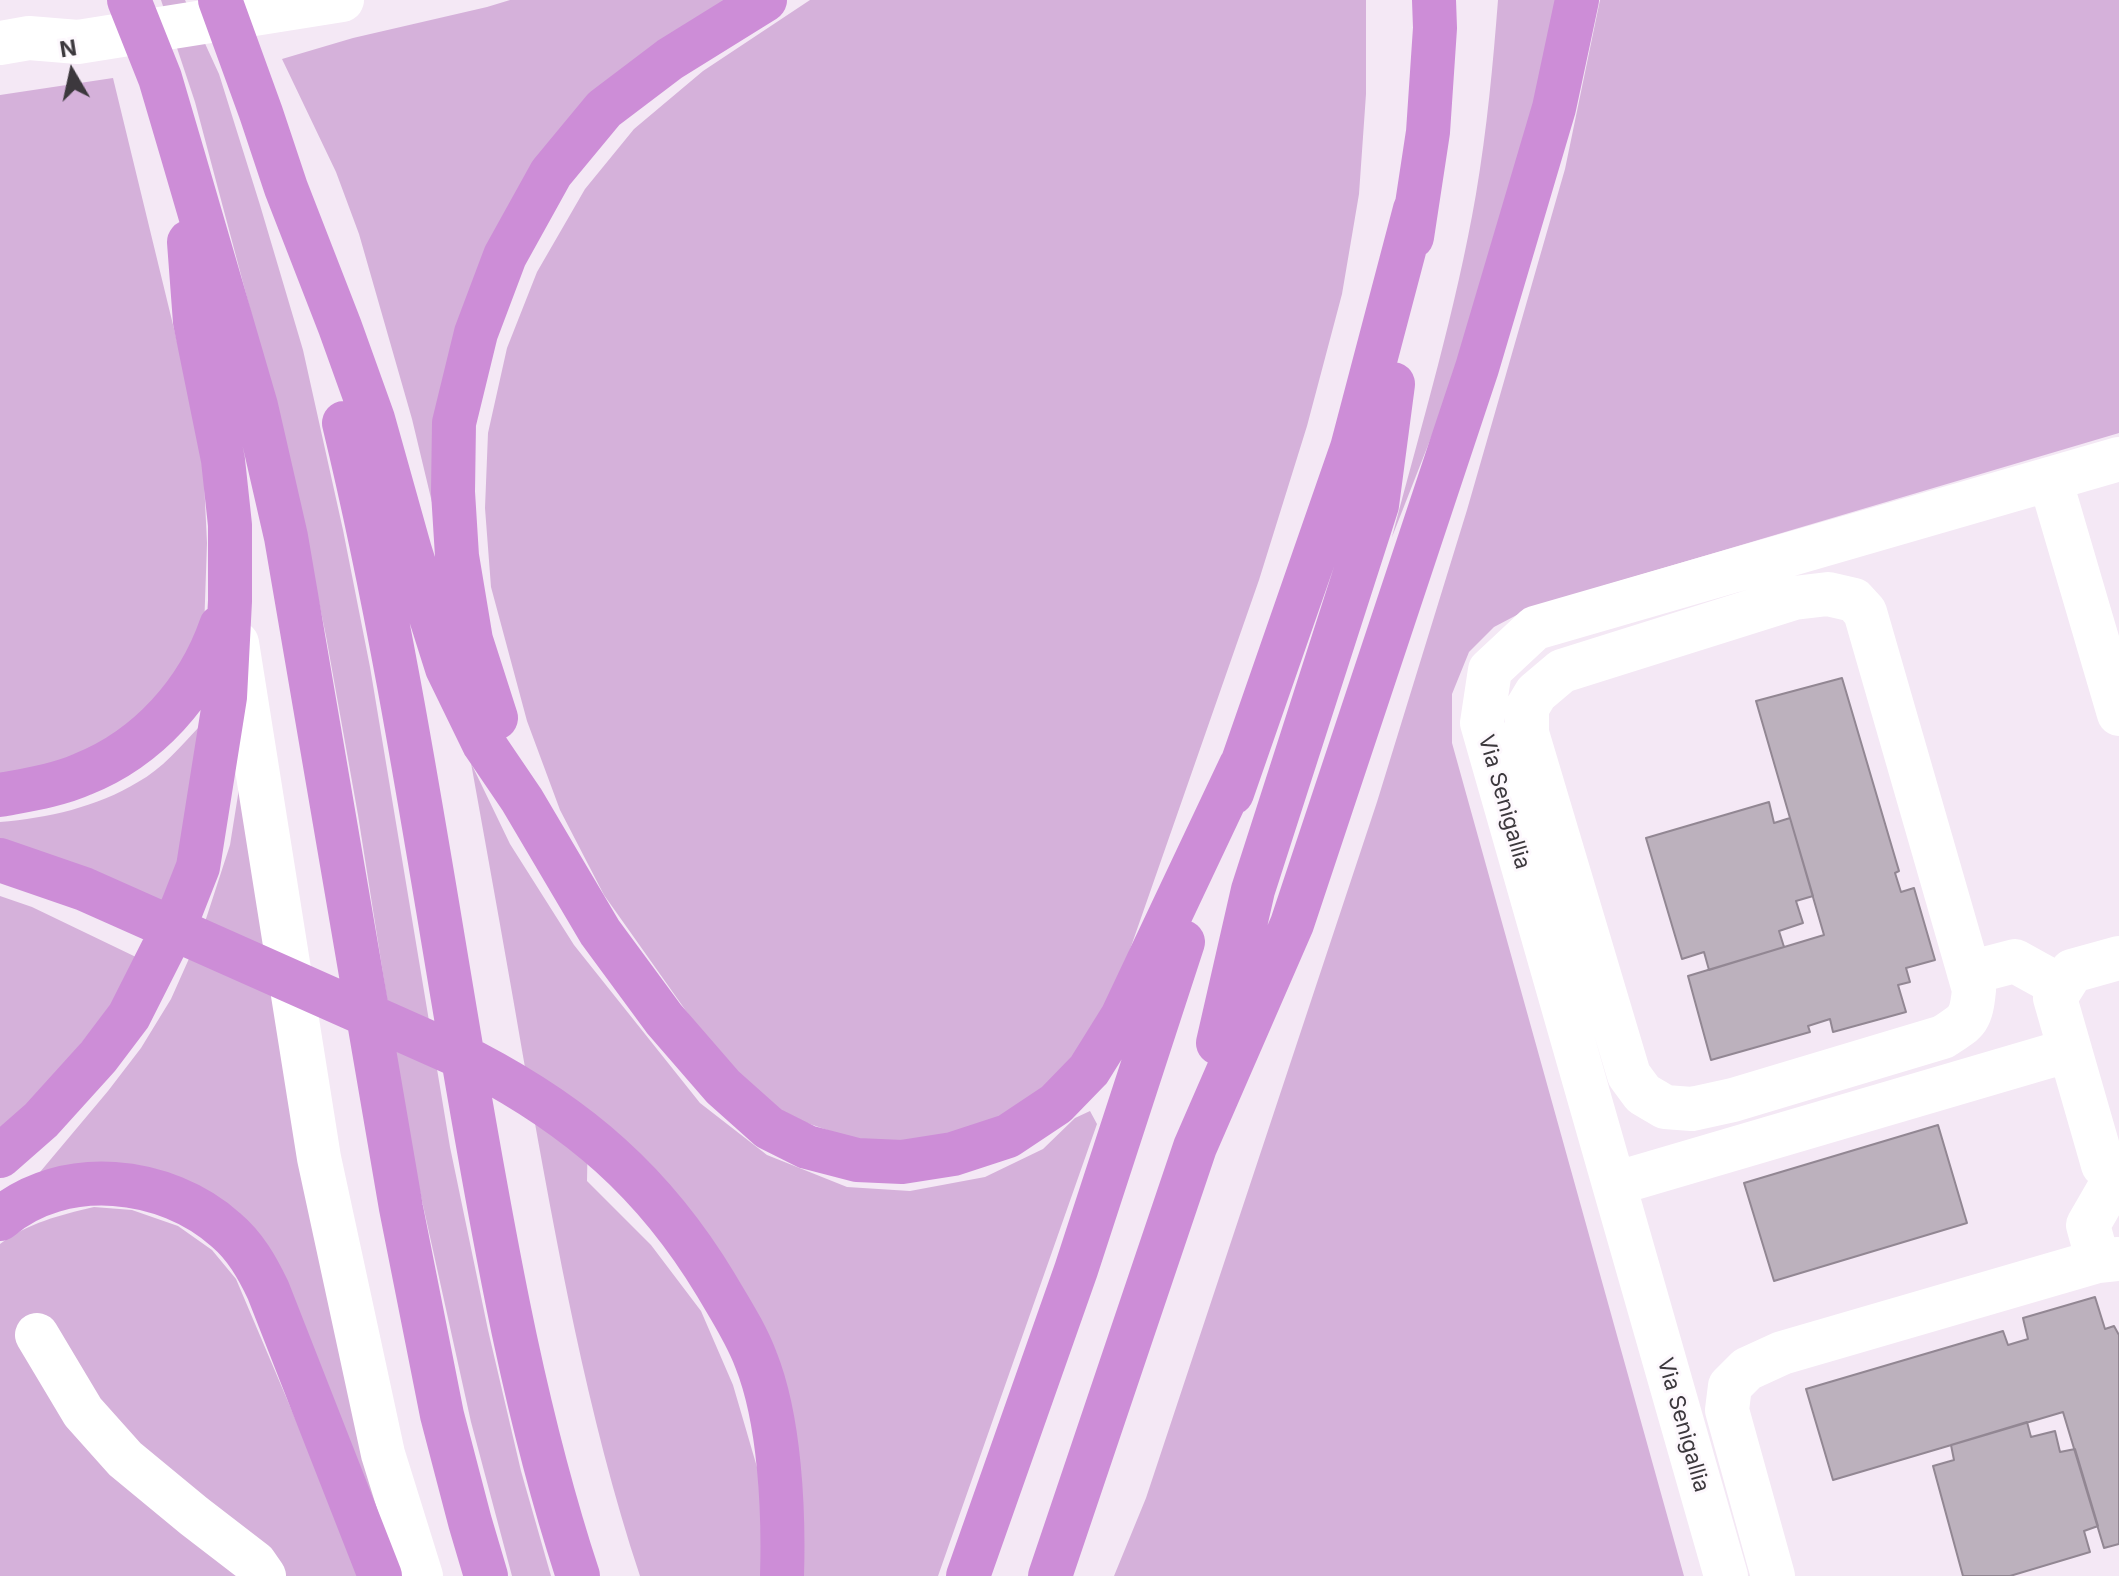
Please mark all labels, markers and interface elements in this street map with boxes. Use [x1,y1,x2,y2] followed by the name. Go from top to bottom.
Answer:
[32,32,112,112] north arrow
[58,34,79,62] text: N
[1472,732,1536,872] street label: Via Senigallia
[1651,1355,1715,1495] street label: Via Senigallia

